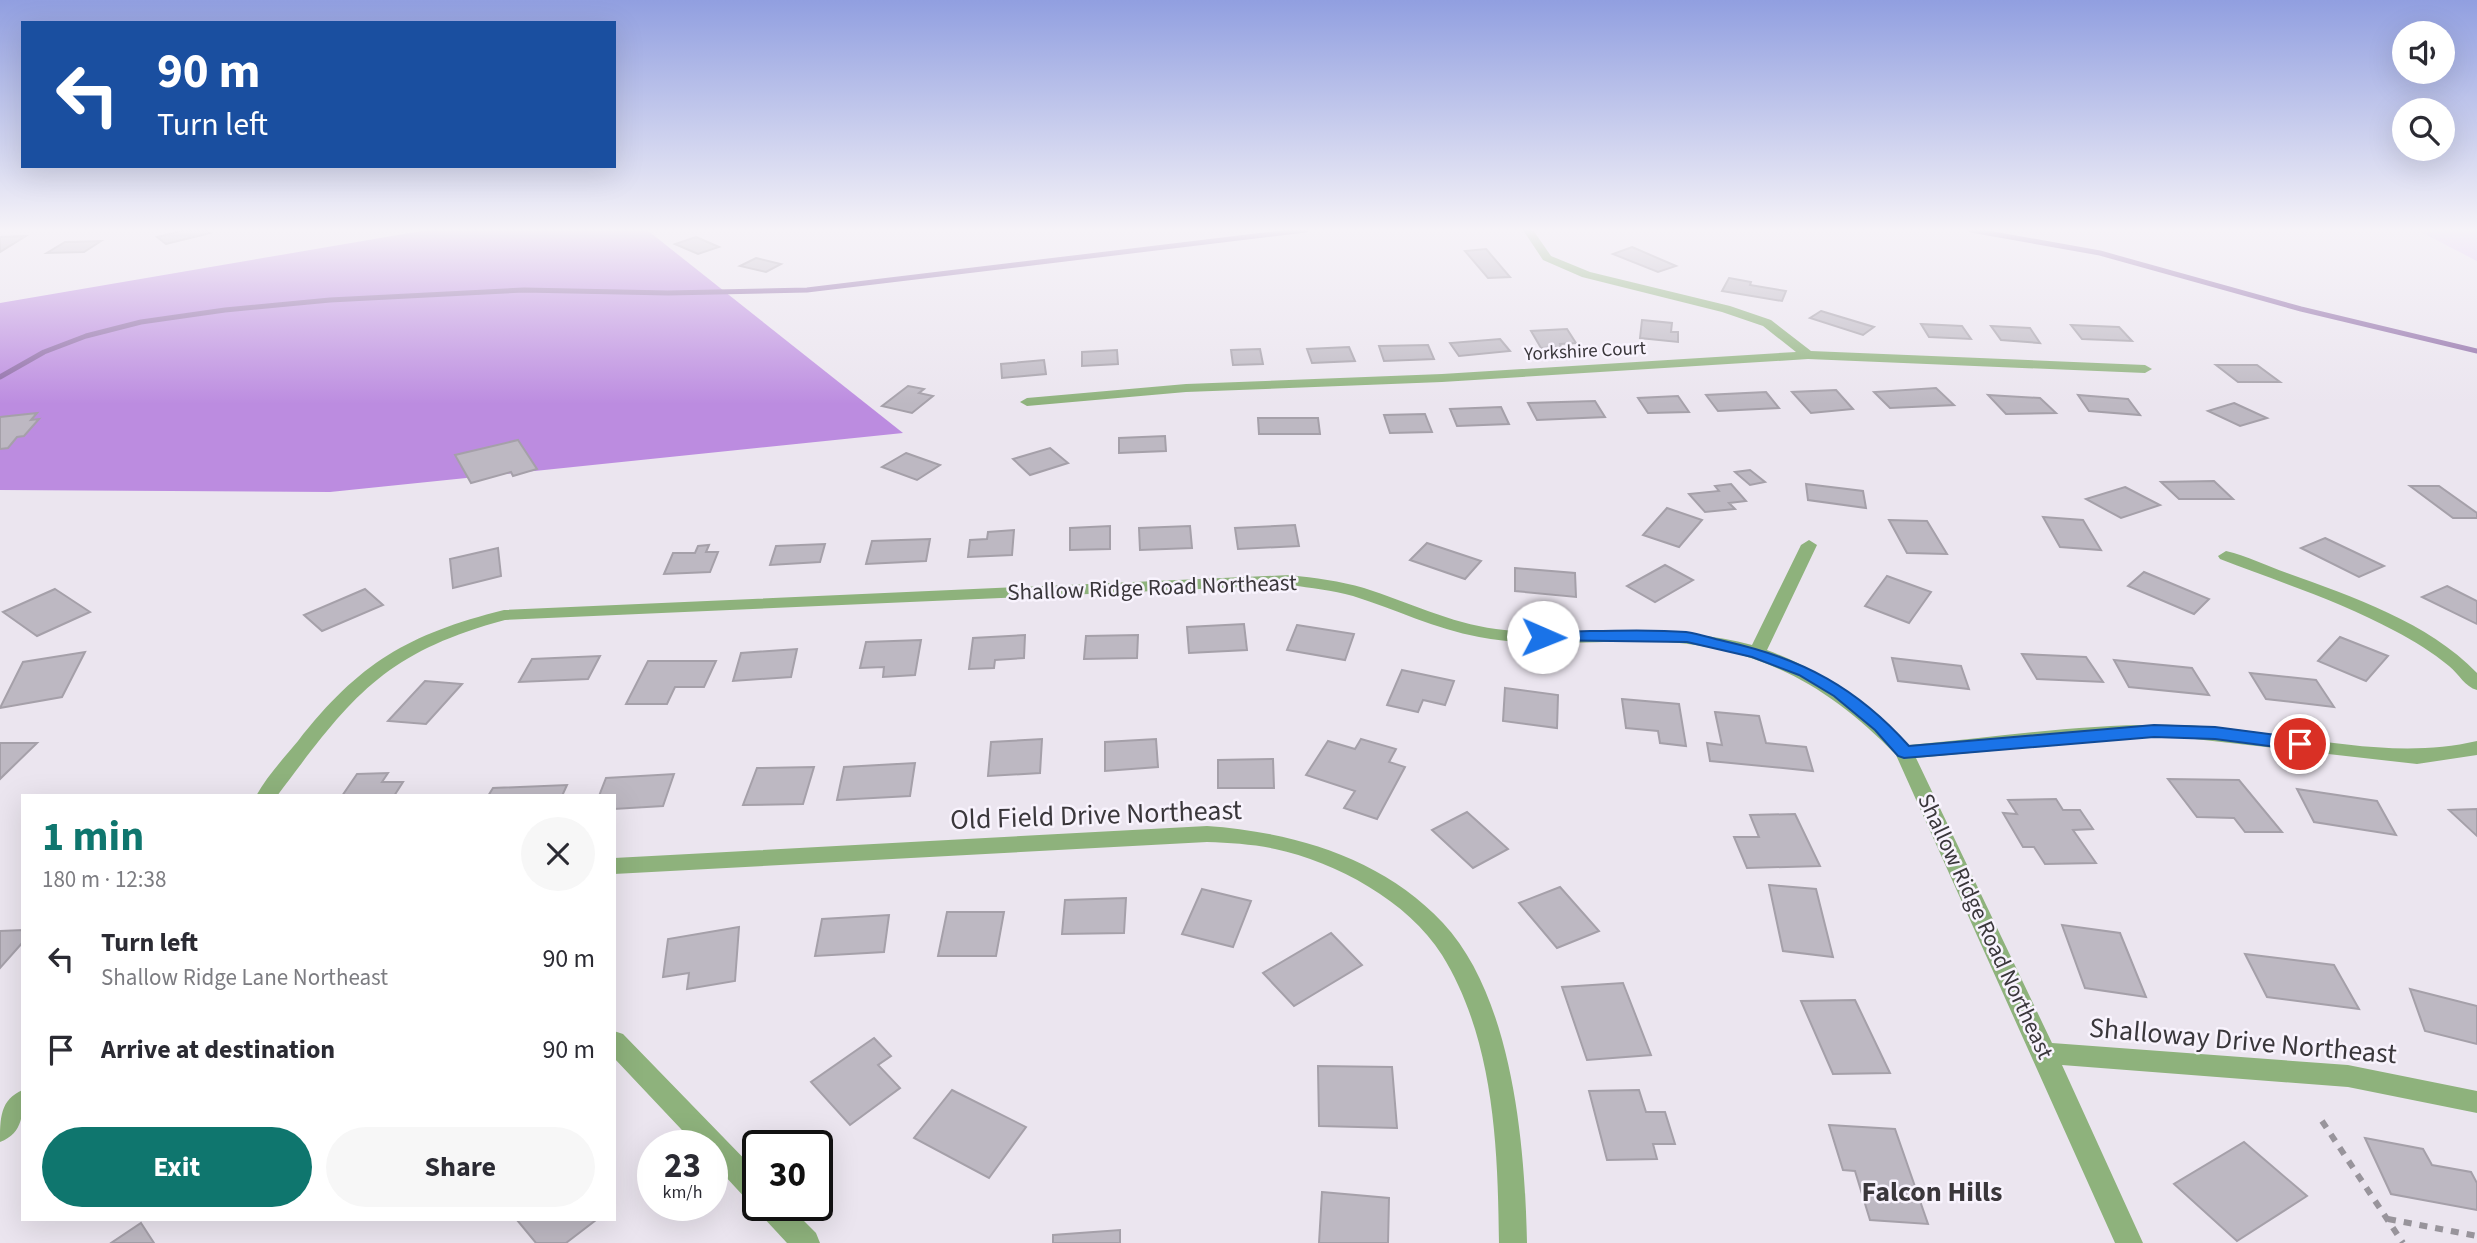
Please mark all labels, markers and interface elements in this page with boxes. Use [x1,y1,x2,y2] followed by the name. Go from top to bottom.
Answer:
[2392,21,2455,161] map controls
[2392,21,2455,84] button: sound
[157,37,261,107] text: 90 m
[42,49,133,140] icon: left
[2392,98,2455,161] button: search
[157,102,268,148] text: Turn left
[1523,335,1647,368] street label: Yorkshire Court
[1007,566,1298,609] street label: Shallow Ridge Road Northeast
[1506,600,1580,674] position arrow
[2270,714,2330,774] pin
[2281,725,2319,763] icon: arrive
[1909,788,2062,1065] street label: Shallow Ridge Road Northeast
[949,790,1243,840] street label: Old Field Drive Northeast
[42,807,144,867] text: 1 min
[521,817,595,891] button: close
[42,863,166,896] text: 180 m · 12:38
[101,924,198,961] text: Turn left
[42,940,80,978] icon: left
[542,940,595,977] text: 90 m
[101,961,388,994] text: Shallow Ridge Lane Northeast
[2087,1008,2399,1074] street label: Shalloway Drive Northeast
[42,1031,80,1069] icon: arrive
[101,1031,335,1068] text: Arrive at destination
[542,1031,595,1068] text: 90 m
[42,1127,312,1207] button: Exit
[326,1127,595,1207] button: Share
[742,1130,833,1221] speed limit sign: 30
[664,1141,701,1191] text: 23
[1862,1172,2002,1212] district label: Falcon Hills
[663,1180,702,1205] text: km/h

